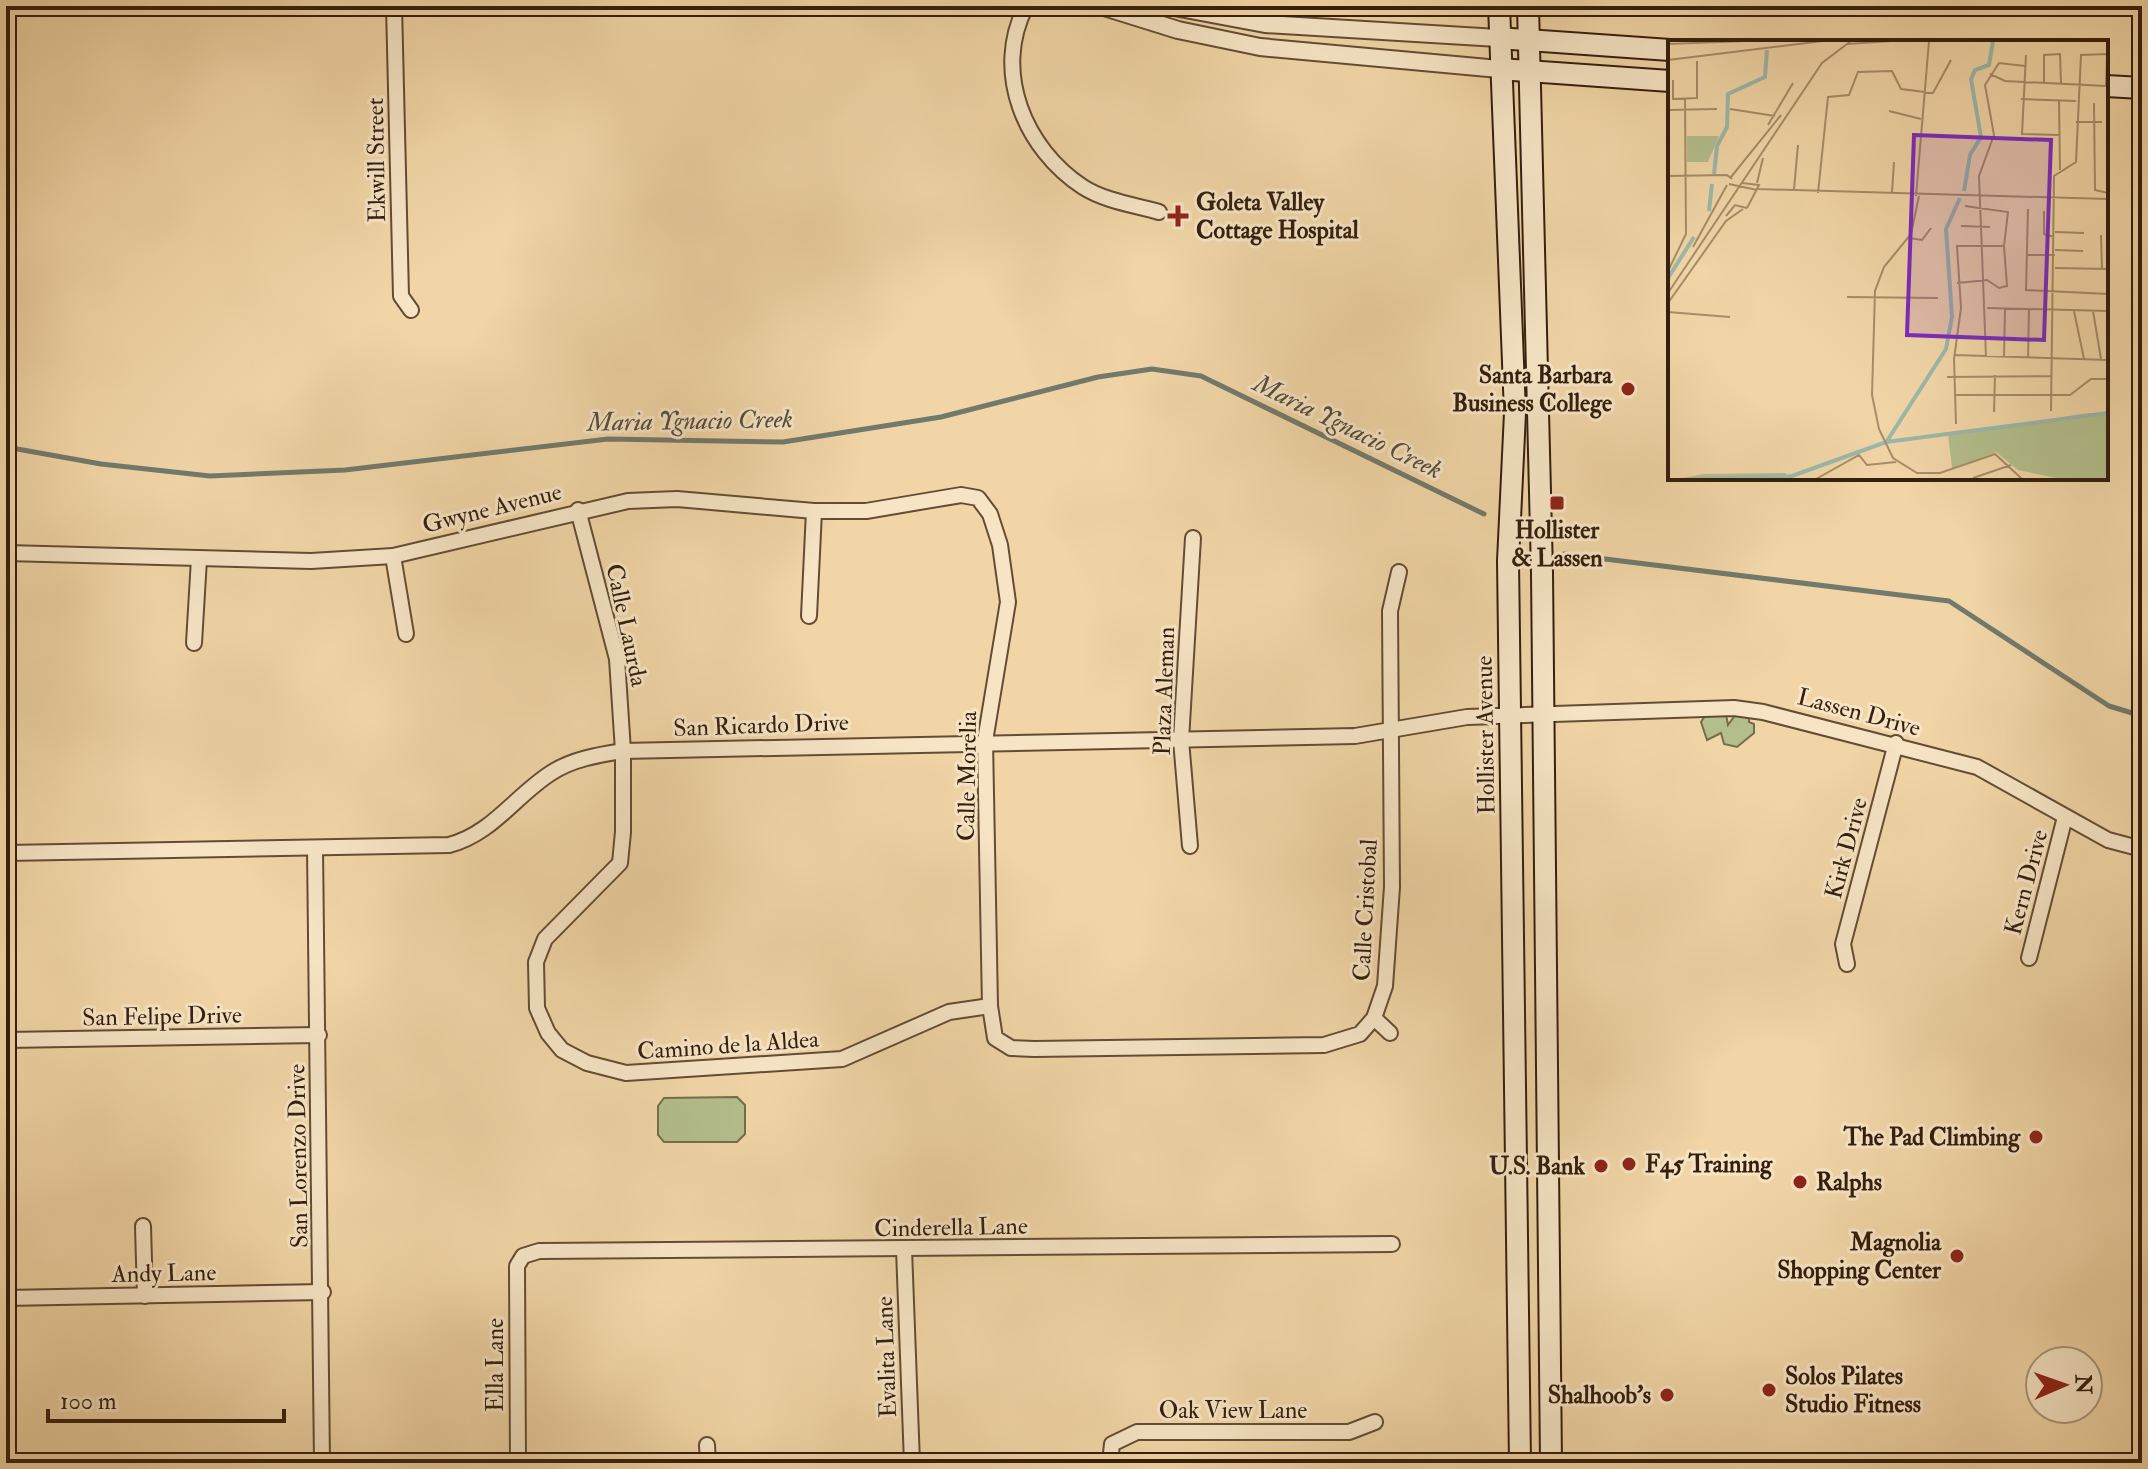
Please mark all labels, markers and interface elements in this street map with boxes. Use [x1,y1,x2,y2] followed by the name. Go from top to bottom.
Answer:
[1668,40,2108,480] inset map
[360,97,393,223] street label: Ekwill Street
[1196,187,1359,246] place label: Goleta Valley Cottage Hospital
[1167,205,1189,227] marker: Goleta Valley Cottage Hospital
[1452,360,1613,419] place label: Santa Barbara Business College
[1246,367,1447,486] water label: Maria Ygnacio Creek
[1619,380,1637,398] marker: Santa Barbara Business College
[585,403,793,439] water label: Maria Ygnacio Creek
[419,476,565,541] street label: Gwyne Avenue
[1548,494,1566,512] marker: Hollister & Lassen
[1511,515,1603,574] place label: Hollister & Lassen
[598,561,655,690] street label: Calle Laurda
[1147,626,1182,756] street label: Plaza Aleman
[1469,655,1502,815] street label: Hollister Avenue
[1794,681,1924,744] street label: Lassen Drive
[673,707,849,744] street label: San Ricardo Drive
[951,709,984,841] street label: Calle Morelia
[1818,794,1875,902] street label: Kirk Drive
[1998,826,2055,938] street label: Kern Drive
[1346,838,1385,982] street label: Calle Cristobal
[82,1000,242,1033] street label: San Felipe Drive
[636,1024,821,1067] street label: Camino de la Aldea
[281,1064,316,1248] street label: San Lorenzo Drive
[1842,1122,2021,1153] place label: The Pad Climbing
[2027,1128,2045,1146] marker: The Pad Climbing
[1645,1149,1773,1180] place label: F45 Training
[1489,1151,1585,1182] place label: U.S. Bank
[1620,1155,1638,1173] marker: F45 Training
[1592,1157,1610,1175] marker: U.S. Bank
[1816,1167,1882,1198] place label: Ralphs
[1791,1173,1809,1191] marker: Ralphs
[874,1211,1028,1244] street label: Cinderella Lane
[1777,1227,1942,1286] place label: Magnolia Shopping Center
[1948,1247,1966,1265] marker: Magnolia Shopping Center
[110,1257,217,1290] street label: Andy Lane
[869,1296,904,1418] street label: Evalita Lane
[480,1318,511,1412] street label: Ella Lane
[2024,1345,2104,1425] north arrow
[1785,1361,1921,1420] place label: Solos Pilates Studio Fitness
[48,1373,284,1423] scale bar
[2069,1373,2097,1395] text: N
[1548,1380,1651,1411] place label: Shalhoob's
[1760,1381,1778,1399] marker: Solos Pilates Studio Fitness
[60,1386,117,1417] text: 100 m
[1658,1386,1676,1404] marker: Shalhoob's
[1159,1395,1307,1426] street label: Oak View Lane

